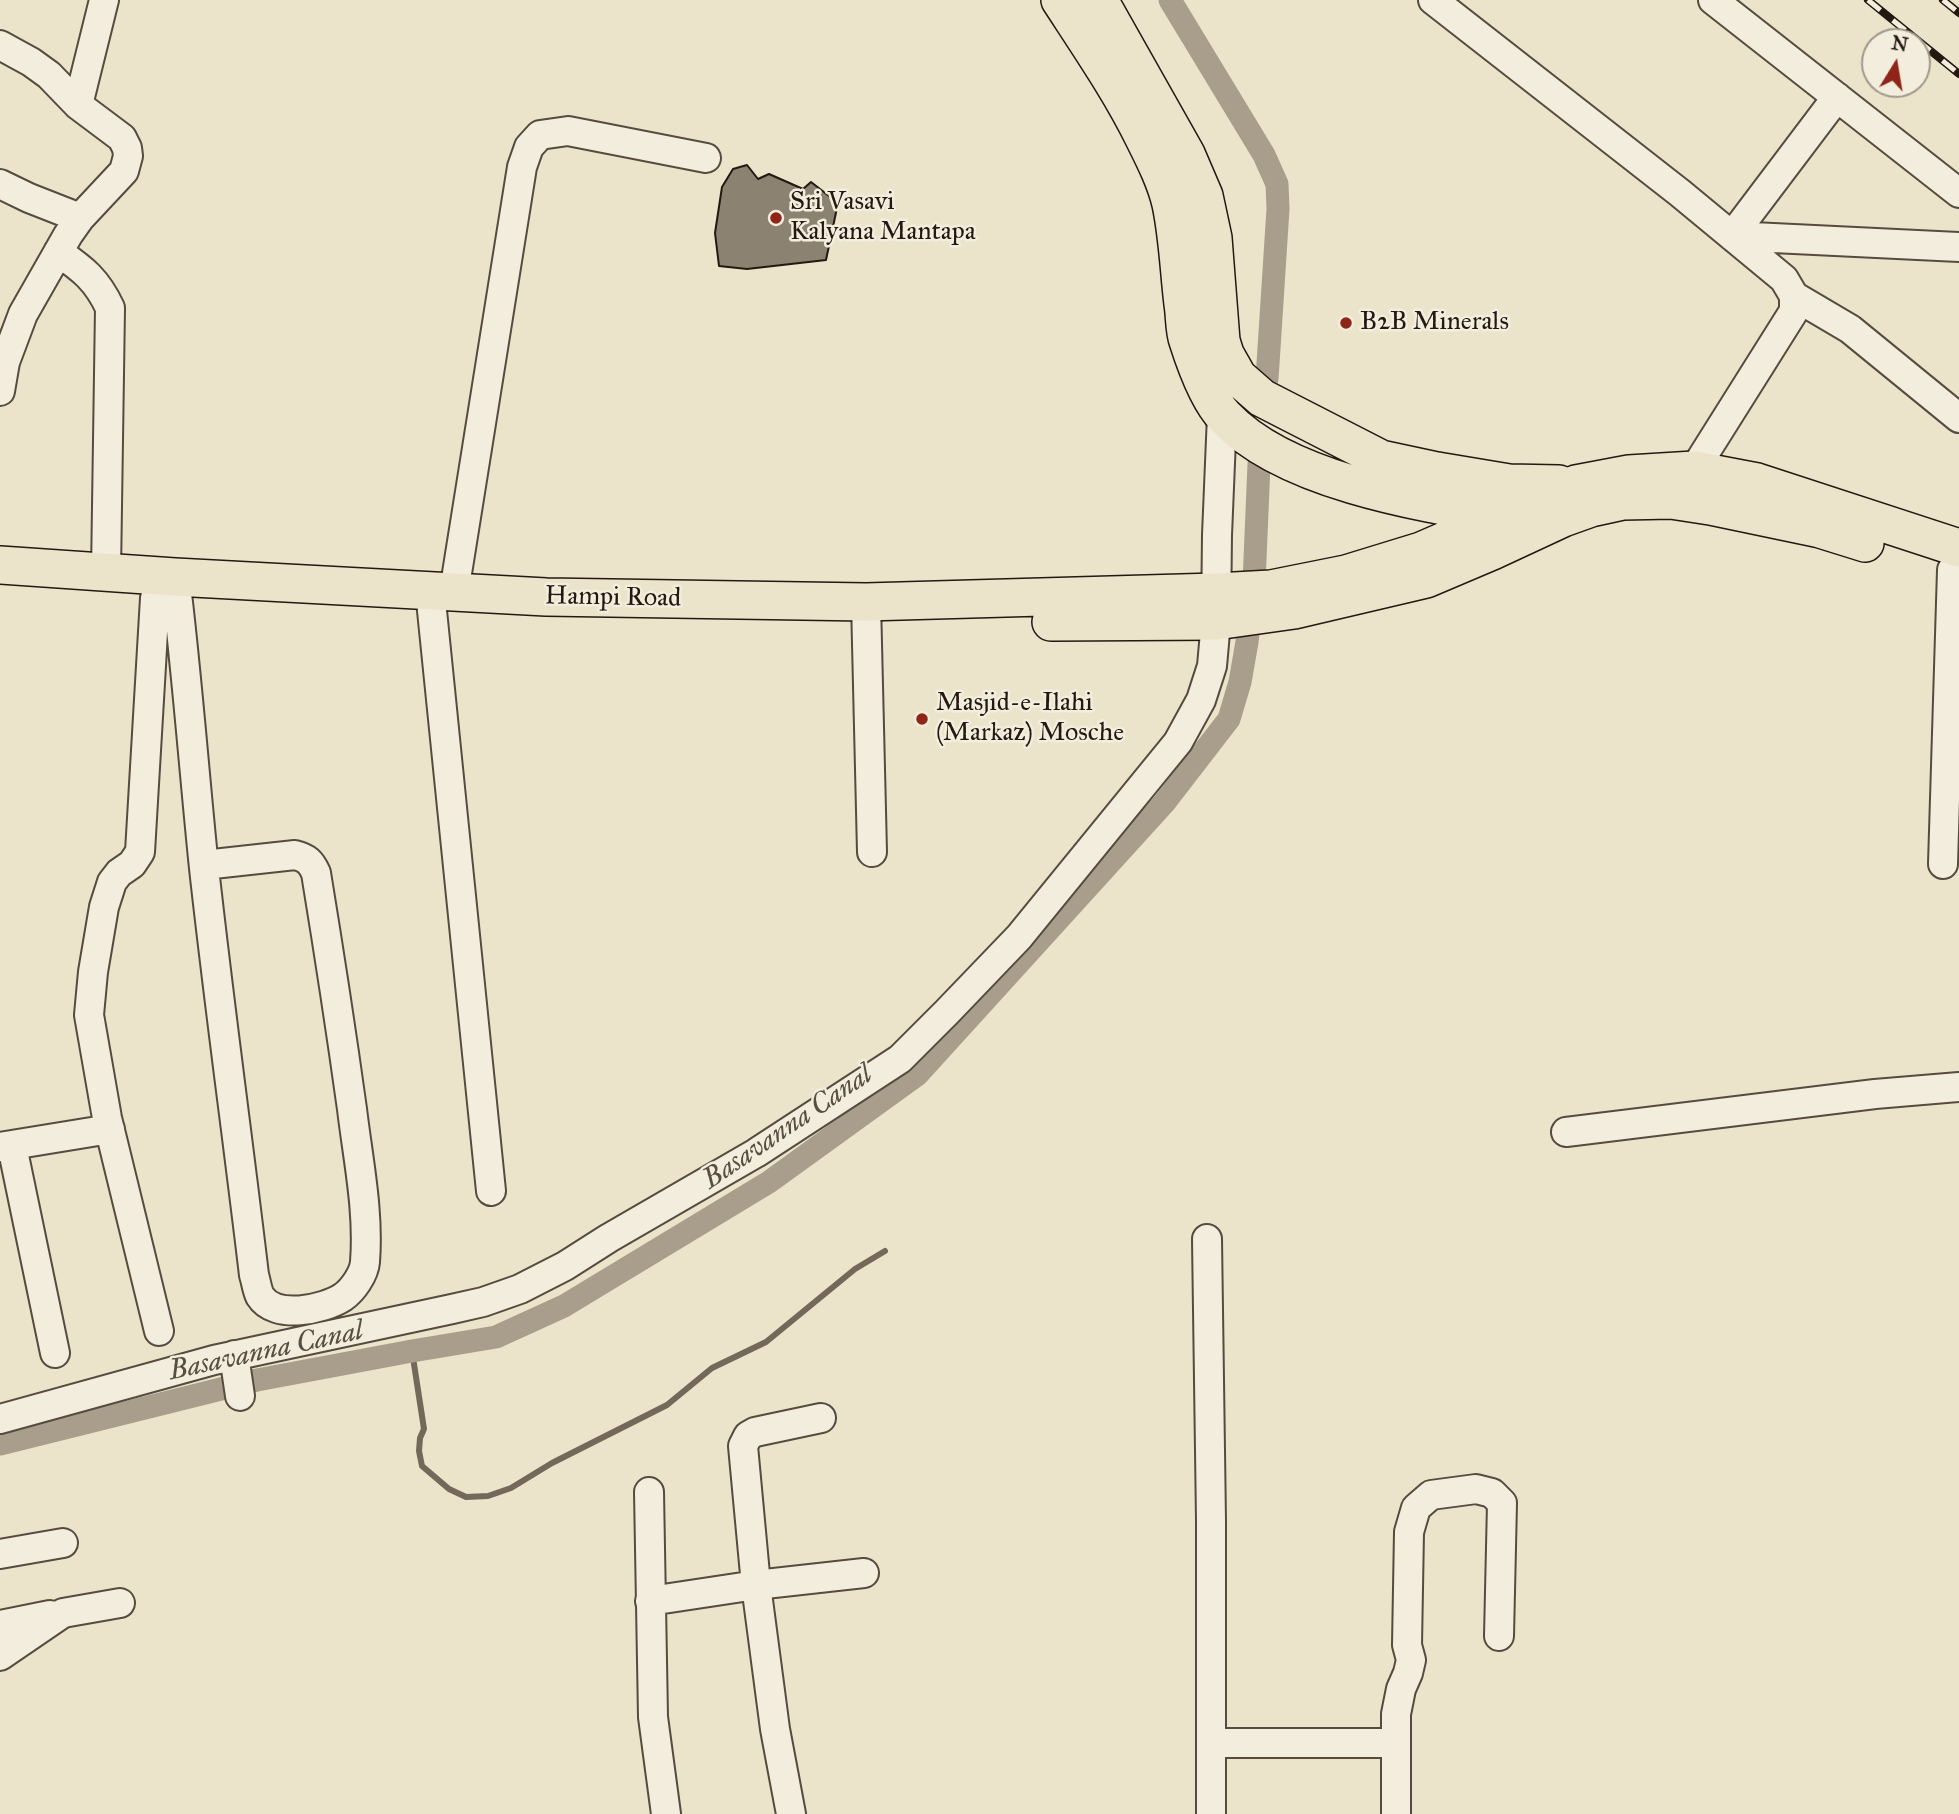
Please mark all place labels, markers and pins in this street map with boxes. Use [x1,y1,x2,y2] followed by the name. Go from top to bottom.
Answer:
[790,187,976,248] place label: Sri Vasavi Kalyana Mantapa
[768,210,784,226] marker: Sri Vasavi Kalyana Mantapa
[1360,307,1509,339] place label: B2B Minerals
[1338,315,1354,331] marker: B2B Minerals
[936,688,1124,750] place label: Masjid-e-Ilahi (Markaz) Mosche
[914,711,930,727] marker: Masjid-e-Ilahi (Markaz) Mosche

